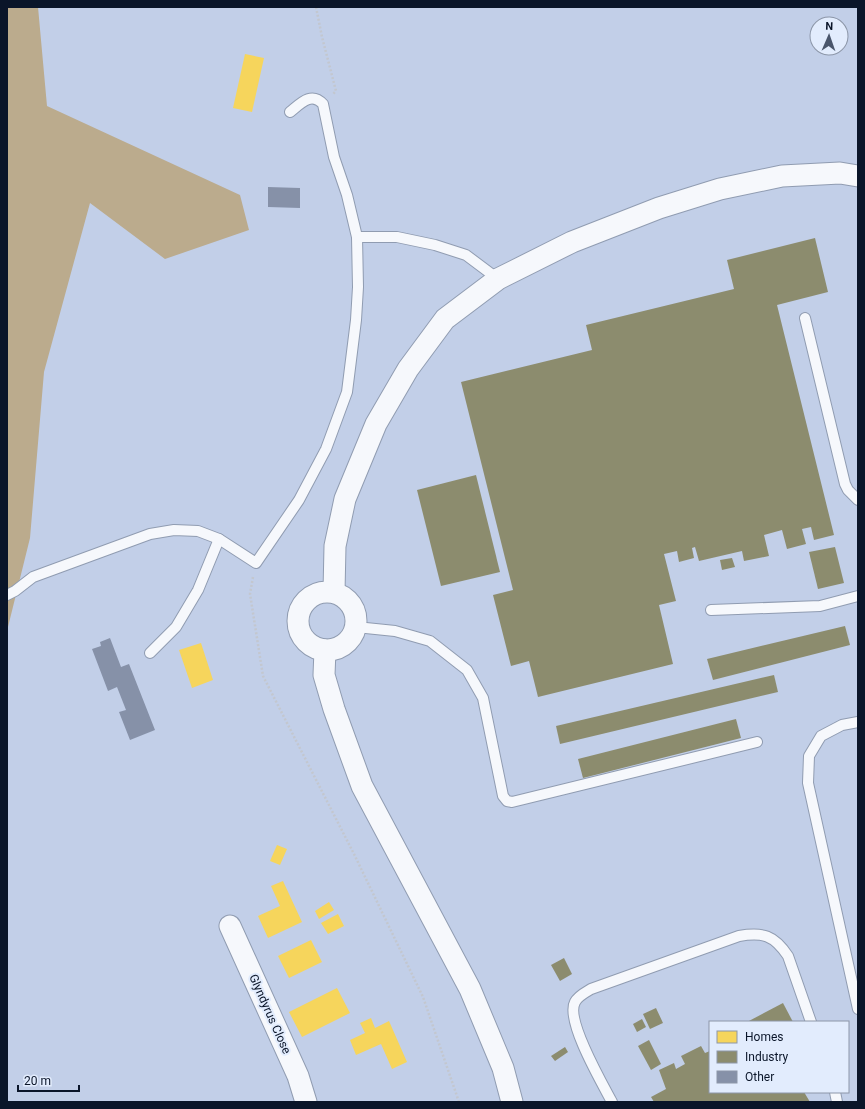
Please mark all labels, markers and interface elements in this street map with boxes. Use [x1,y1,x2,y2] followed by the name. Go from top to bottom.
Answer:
[809,16,849,56] north arrow
[825,20,834,33] text: N
[246,972,294,1056] street label: Glyndyrus Close
[709,1021,849,1093] legend
[745,1030,783,1044] text: Homes
[745,1050,789,1064] text: Industry
[18,1067,79,1093] scale bar
[745,1070,774,1084] text: Other
[24,1074,51,1088] text: 20 m

